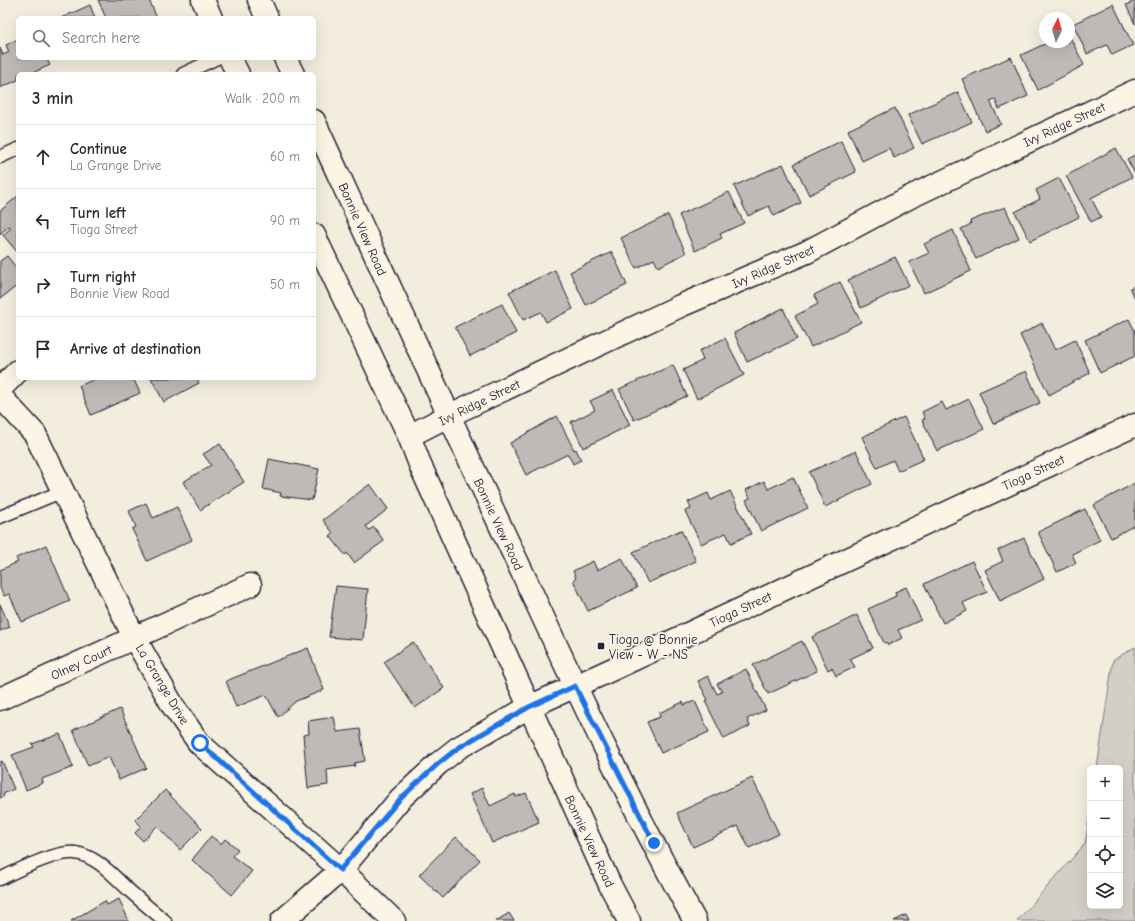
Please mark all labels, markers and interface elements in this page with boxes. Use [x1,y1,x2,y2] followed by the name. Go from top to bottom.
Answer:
[1039,12,1075,48] north arrow
[16,16,316,60] search box
[30,27,52,49] icon: search
[62,29,140,47] text: Search here
[32,89,73,108] text: 3 min
[225,91,300,106] text: Walk · 200 m
[1021,98,1109,150] street label: Ivy Ridge Street
[70,140,127,158] text: Continue
[32,146,54,168] icon: ahead
[270,149,300,164] text: 60 m
[70,158,161,173] text: La Grange Drive
[335,181,390,278] street label: Bonnie View Road
[70,204,126,222] text: Turn left
[32,210,54,232] icon: left
[270,213,300,228] text: 90 m
[70,222,137,237] text: Tioga Street
[730,241,818,291] street label: Ivy Ridge Street
[70,268,136,286] text: Turn right
[32,274,54,296] icon: right
[270,277,300,292] text: 50 m
[70,286,170,301] text: Bonnie View Road
[32,338,54,360] icon: arrive
[70,340,201,358] text: Arrive at destination
[436,376,523,429] street label: Ivy Ridge Street
[1000,451,1068,493] street label: Tioga Street
[471,476,526,573] street label: Bonnie View Road
[707,588,775,630] street label: Tioga Street
[609,632,698,662] place label: Tioga @ Bonnie View - W - NS
[48,641,115,683] street label: Olney Court
[133,641,193,728] street label: La Grange Drive
[596,641,606,651] marker: Tioga @ Bonnie View - W - NS
[191,734,209,752] route start
[1087,765,1123,909] map controls
[1087,765,1123,801] button: +
[562,793,617,890] street label: Bonnie View Road
[1087,801,1123,837] button: −
[645,834,663,852] route end
[1087,837,1123,873] button: locate
[1087,873,1123,909] button: layers

